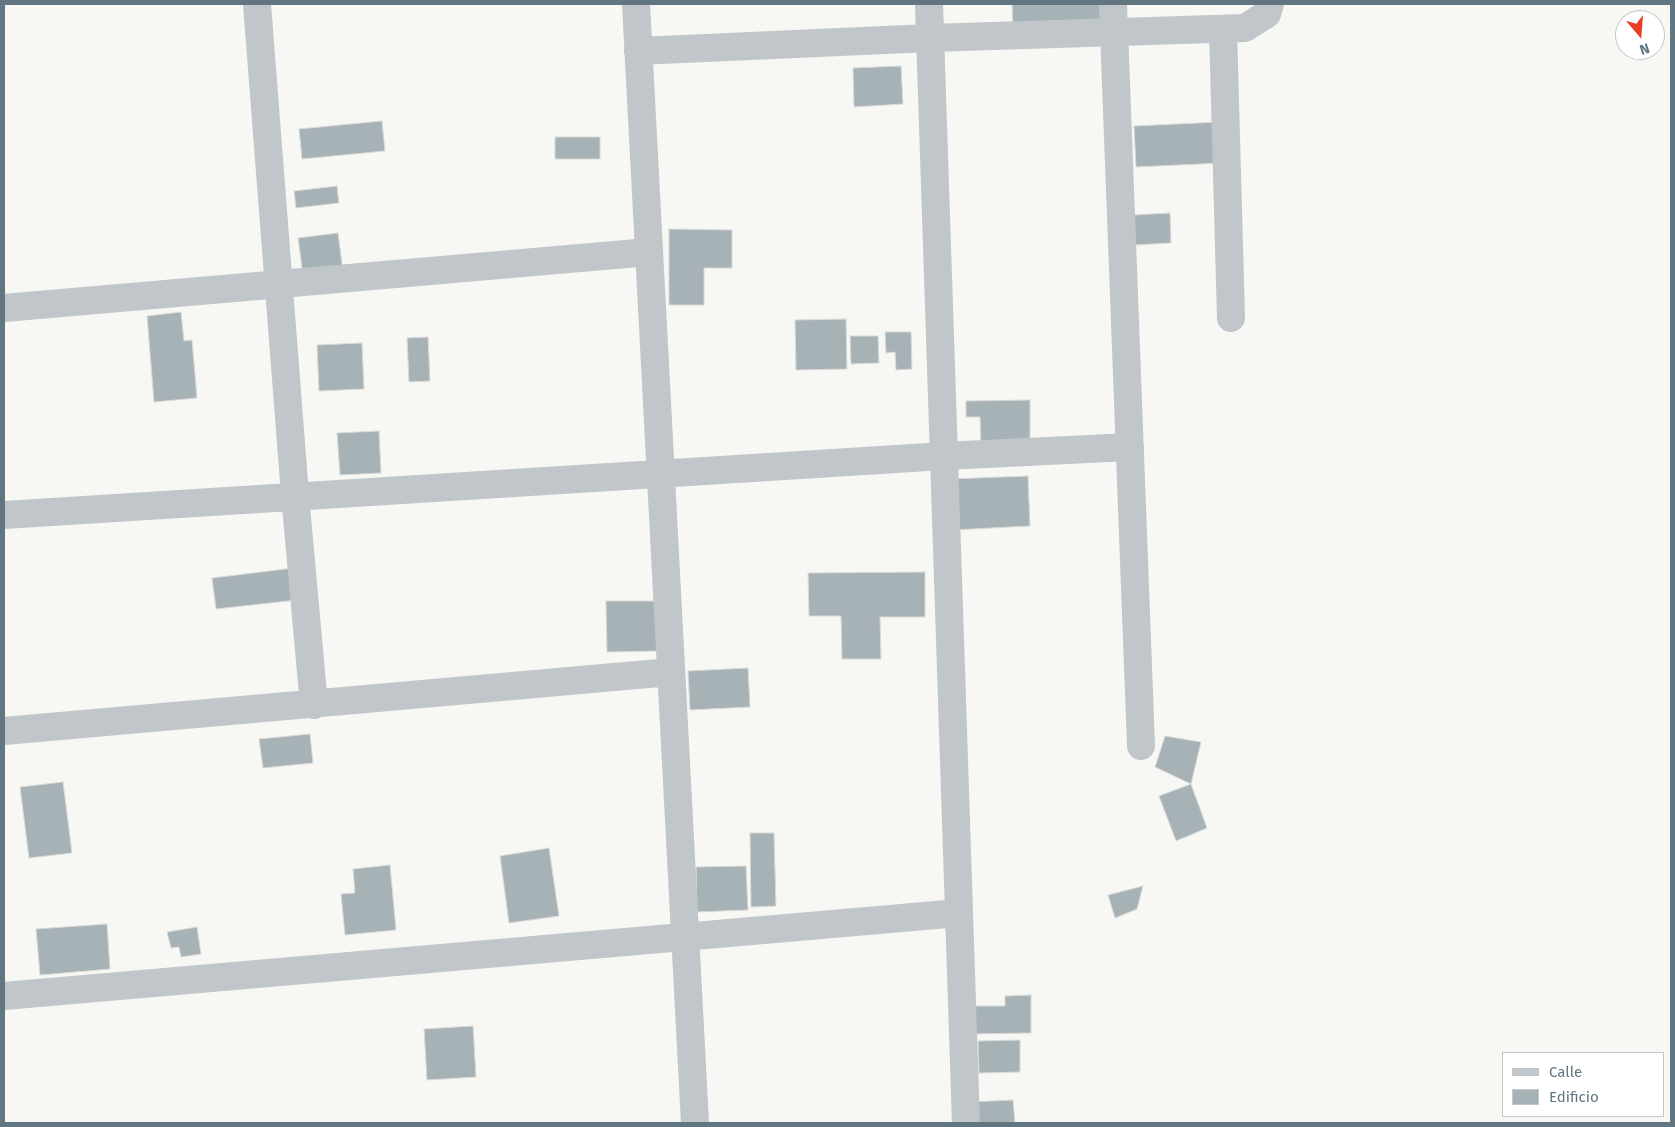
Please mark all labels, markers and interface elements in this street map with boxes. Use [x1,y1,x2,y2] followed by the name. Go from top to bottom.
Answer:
[1615,10,1665,60] north arrow
[1637,39,1652,58] text: N
[1502,1052,1665,1117] legend
[1549,1063,1582,1081] text: Calle
[1549,1088,1599,1106] text: Edificio

